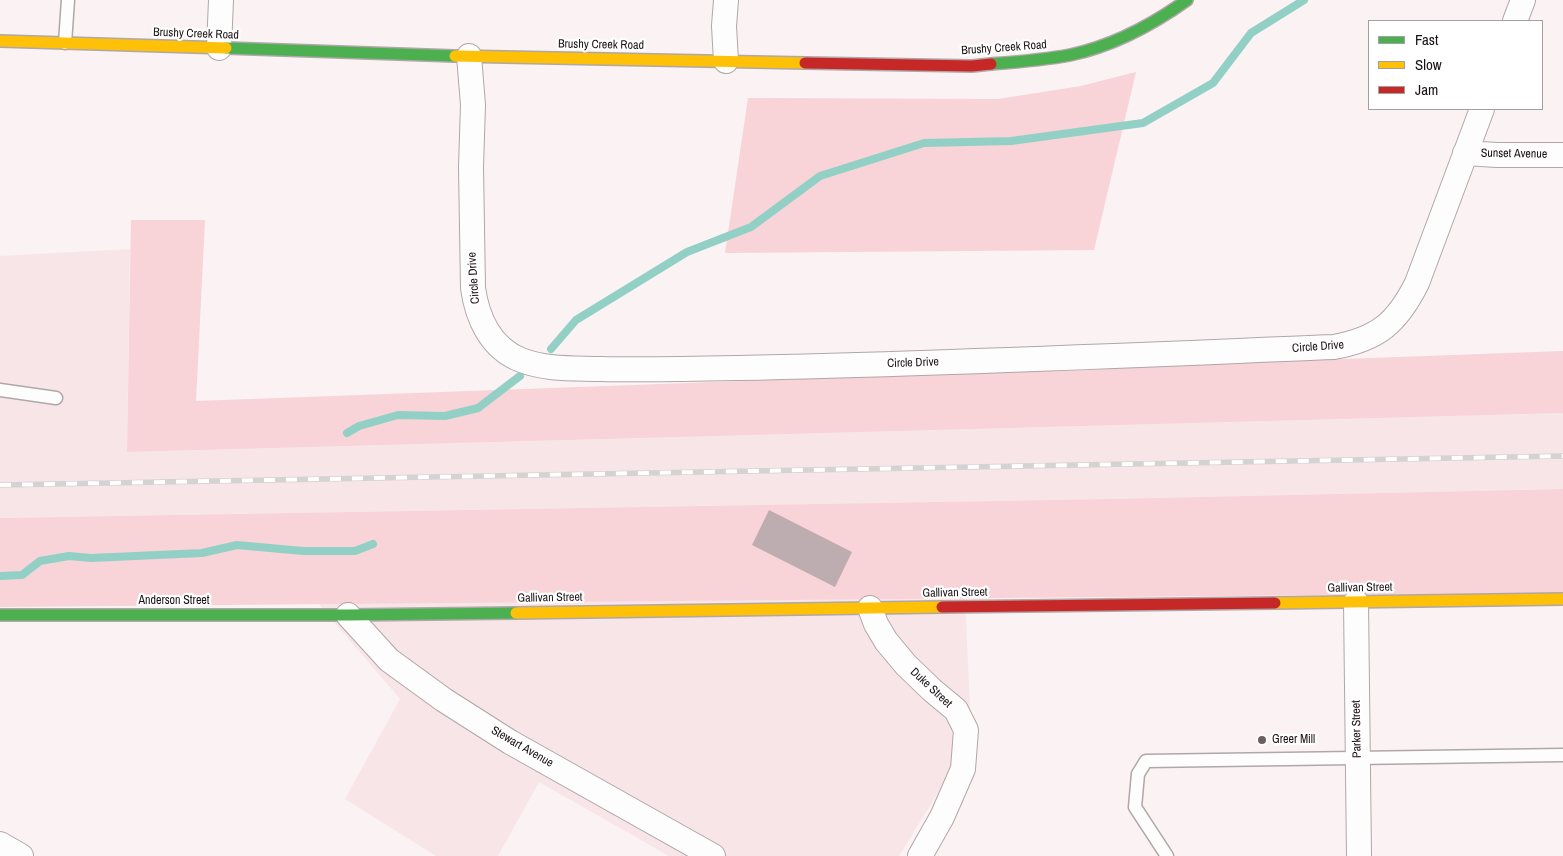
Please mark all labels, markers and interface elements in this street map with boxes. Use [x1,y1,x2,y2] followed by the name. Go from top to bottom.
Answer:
[1368,20,1543,110] legend
[153,25,239,43] street label: Brushy Creek Road
[1415,29,1438,50] text: Fast
[558,37,644,53] street label: Brushy Creek Road
[961,38,1047,58] street label: Brushy Creek Road
[1415,54,1442,75] text: Slow
[1415,79,1438,100] text: Jam
[1481,146,1547,162] street label: Sunset Avenue
[465,252,483,304] street label: Circle Drive
[1292,338,1344,356] street label: Circle Drive
[887,355,939,371] street label: Circle Drive
[1327,580,1393,596] street label: Gallivan Street
[922,585,988,601] street label: Gallivan Street
[517,590,583,606] street label: Gallivan Street
[138,594,210,608] street label: Anderson Street
[907,665,955,711] street label: Duke Street
[1349,700,1365,758] street label: Parker Street
[488,723,556,771] street label: Stewart Avenue
[1272,733,1315,747] place label: Greer Mill
[1256,734,1268,746] marker: Greer Mill

